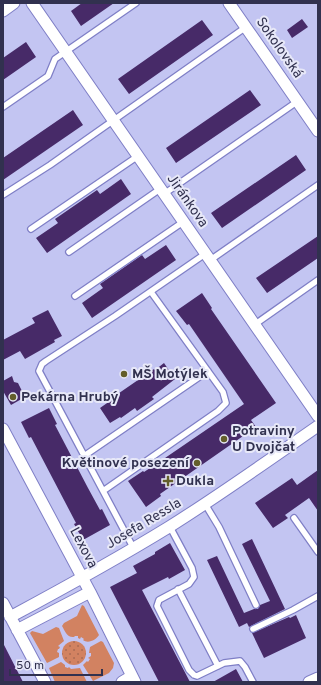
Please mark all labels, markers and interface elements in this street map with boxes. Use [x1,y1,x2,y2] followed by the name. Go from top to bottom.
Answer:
[252,14,306,82] street label: Sokolovská
[163,171,211,231] street label: Jiránkova
[132,365,208,383] place label: MŠ Motýlek
[119,369,129,379] marker: MŠ Motýlek
[21,389,118,406] place label: Pekárna Hrubý
[8,392,18,402] marker: Pekárna Hrubý
[232,423,295,456] place label: Potraviny U Dvojčat
[219,434,229,444] marker: Potraviny U Dvojčat
[62,455,190,472] place label: Květinové posezení
[192,458,202,468] marker: Květinové posezení
[176,473,214,490] place label: Dukla
[163,476,173,486] marker: Dukla
[103,495,185,553] street label: Josefa Ressla
[65,525,101,571] street label: Lexova
[10,651,102,677] scale bar
[16,658,44,674] text: 50 m

